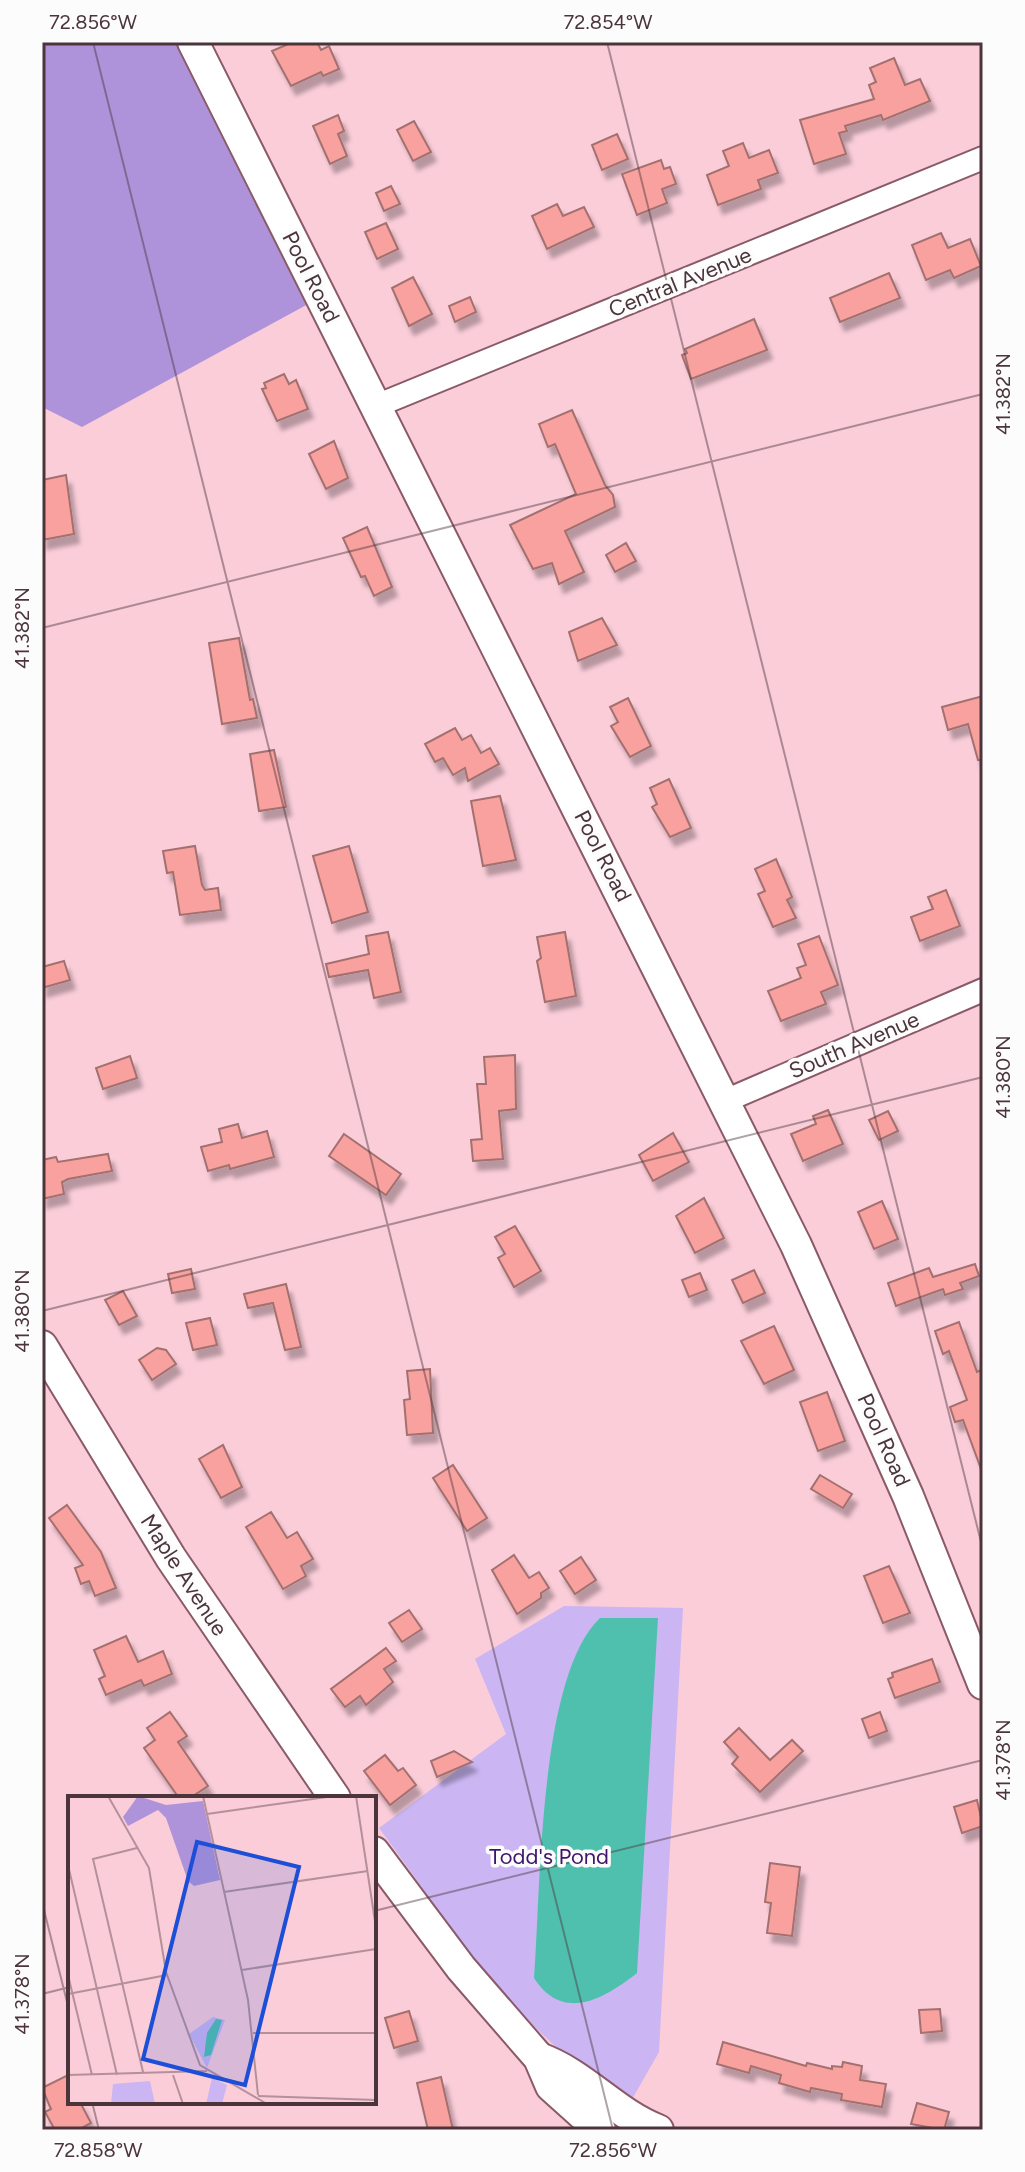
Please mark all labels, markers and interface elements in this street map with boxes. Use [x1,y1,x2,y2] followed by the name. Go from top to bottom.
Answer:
[49,10,137,34] text: 72.856°W
[564,10,652,34] text: 72.854°W
[277,227,345,327] street label: Pool Road
[605,241,755,323] street label: Central Avenue
[991,353,1015,435] text: 41.382°N
[10,587,34,669] text: 41.382°N
[569,806,637,906] street label: Pool Road
[785,1005,923,1085] street label: South Avenue
[991,1035,1015,1119] text: 41.380°N
[10,1269,34,1353] text: 41.380°N
[852,1389,916,1491] street label: Pool Road
[135,1509,233,1641] street label: Maple Avenue
[991,1719,1015,1801] text: 41.378°N
[68,1796,376,2104] inset map
[489,1843,609,1870] park label: Todd's Pond
[10,1953,34,2035] text: 41.378°N
[54,2138,142,2162] text: 72.858°W
[569,2138,657,2162] text: 72.856°W

